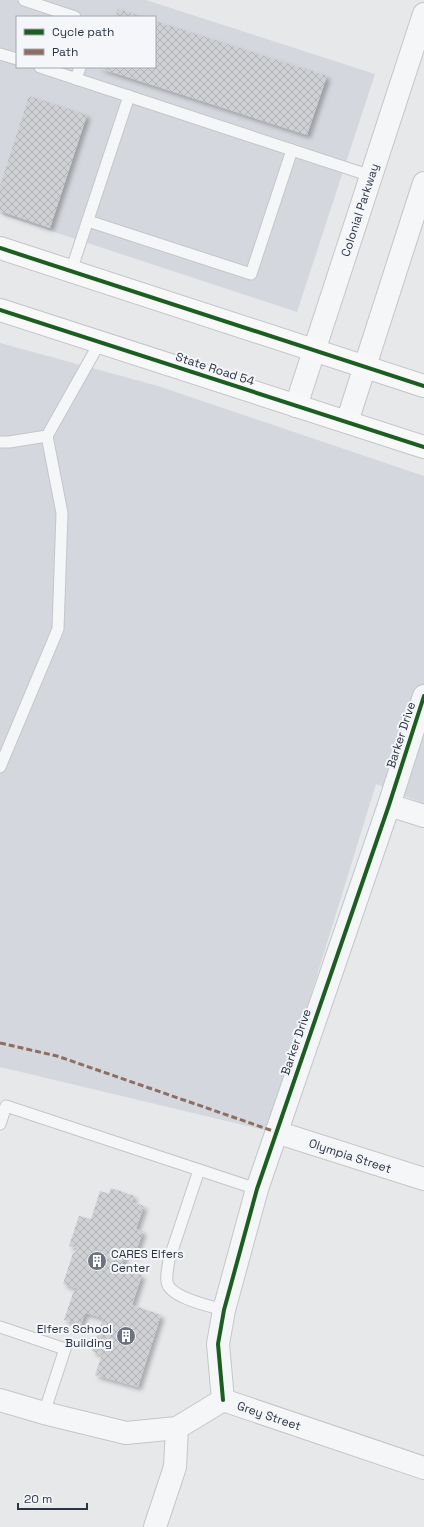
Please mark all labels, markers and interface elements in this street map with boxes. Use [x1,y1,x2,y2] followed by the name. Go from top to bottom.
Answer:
[16,16,156,68] legend
[52,24,114,40] text: Cycle path
[52,44,78,60] text: Path
[337,161,383,259] street label: Colonial Parkway
[173,349,257,389] street label: State Road 54
[383,700,419,770] street label: Barker Drive
[277,1007,315,1077] street label: Barker Drive
[307,1135,393,1177] street label: Olympia Street
[111,1246,184,1276] place label: CARES Elfers Center
[86,1250,108,1272] building icon: CARES Elfers Center
[37,1321,112,1351] place label: Elfers School Building
[115,1325,137,1347] building icon: Elfers School Building
[235,1398,303,1434] street label: Grey Street
[18,1485,87,1511] scale bar
[24,1491,52,1507] text: 20 m

